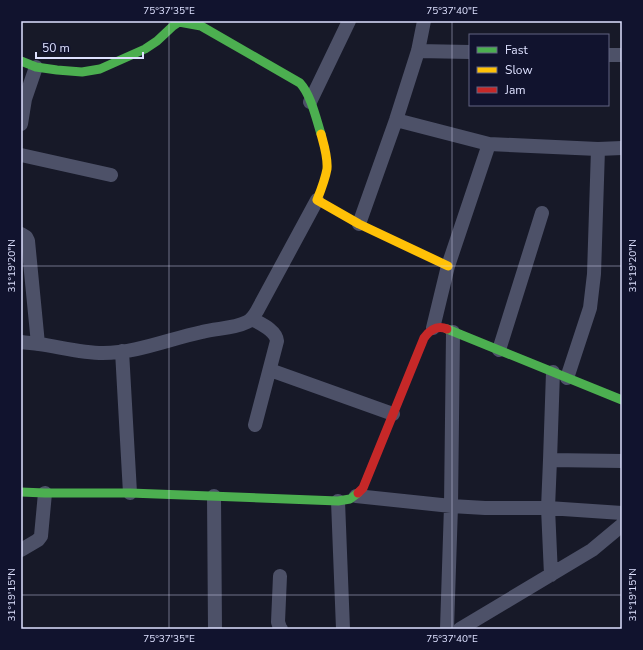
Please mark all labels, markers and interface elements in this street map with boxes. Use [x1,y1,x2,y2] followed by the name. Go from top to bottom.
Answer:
[143,4,195,18] text: 75°37'35"E
[426,4,478,18] text: 75°37'40"E
[36,34,143,60] scale bar
[469,34,609,106] legend
[42,40,70,56] text: 50 m
[505,42,528,58] text: Fast
[505,62,533,78] text: Slow
[504,82,526,98] text: Jam
[5,239,19,293] text: 31°19'20"N
[626,239,640,293] text: 31°19'20"N
[5,568,19,622] text: 31°19'15"N
[626,568,640,622] text: 31°19'15"N
[143,632,195,646] text: 75°37'35"E
[426,632,478,646] text: 75°37'40"E

